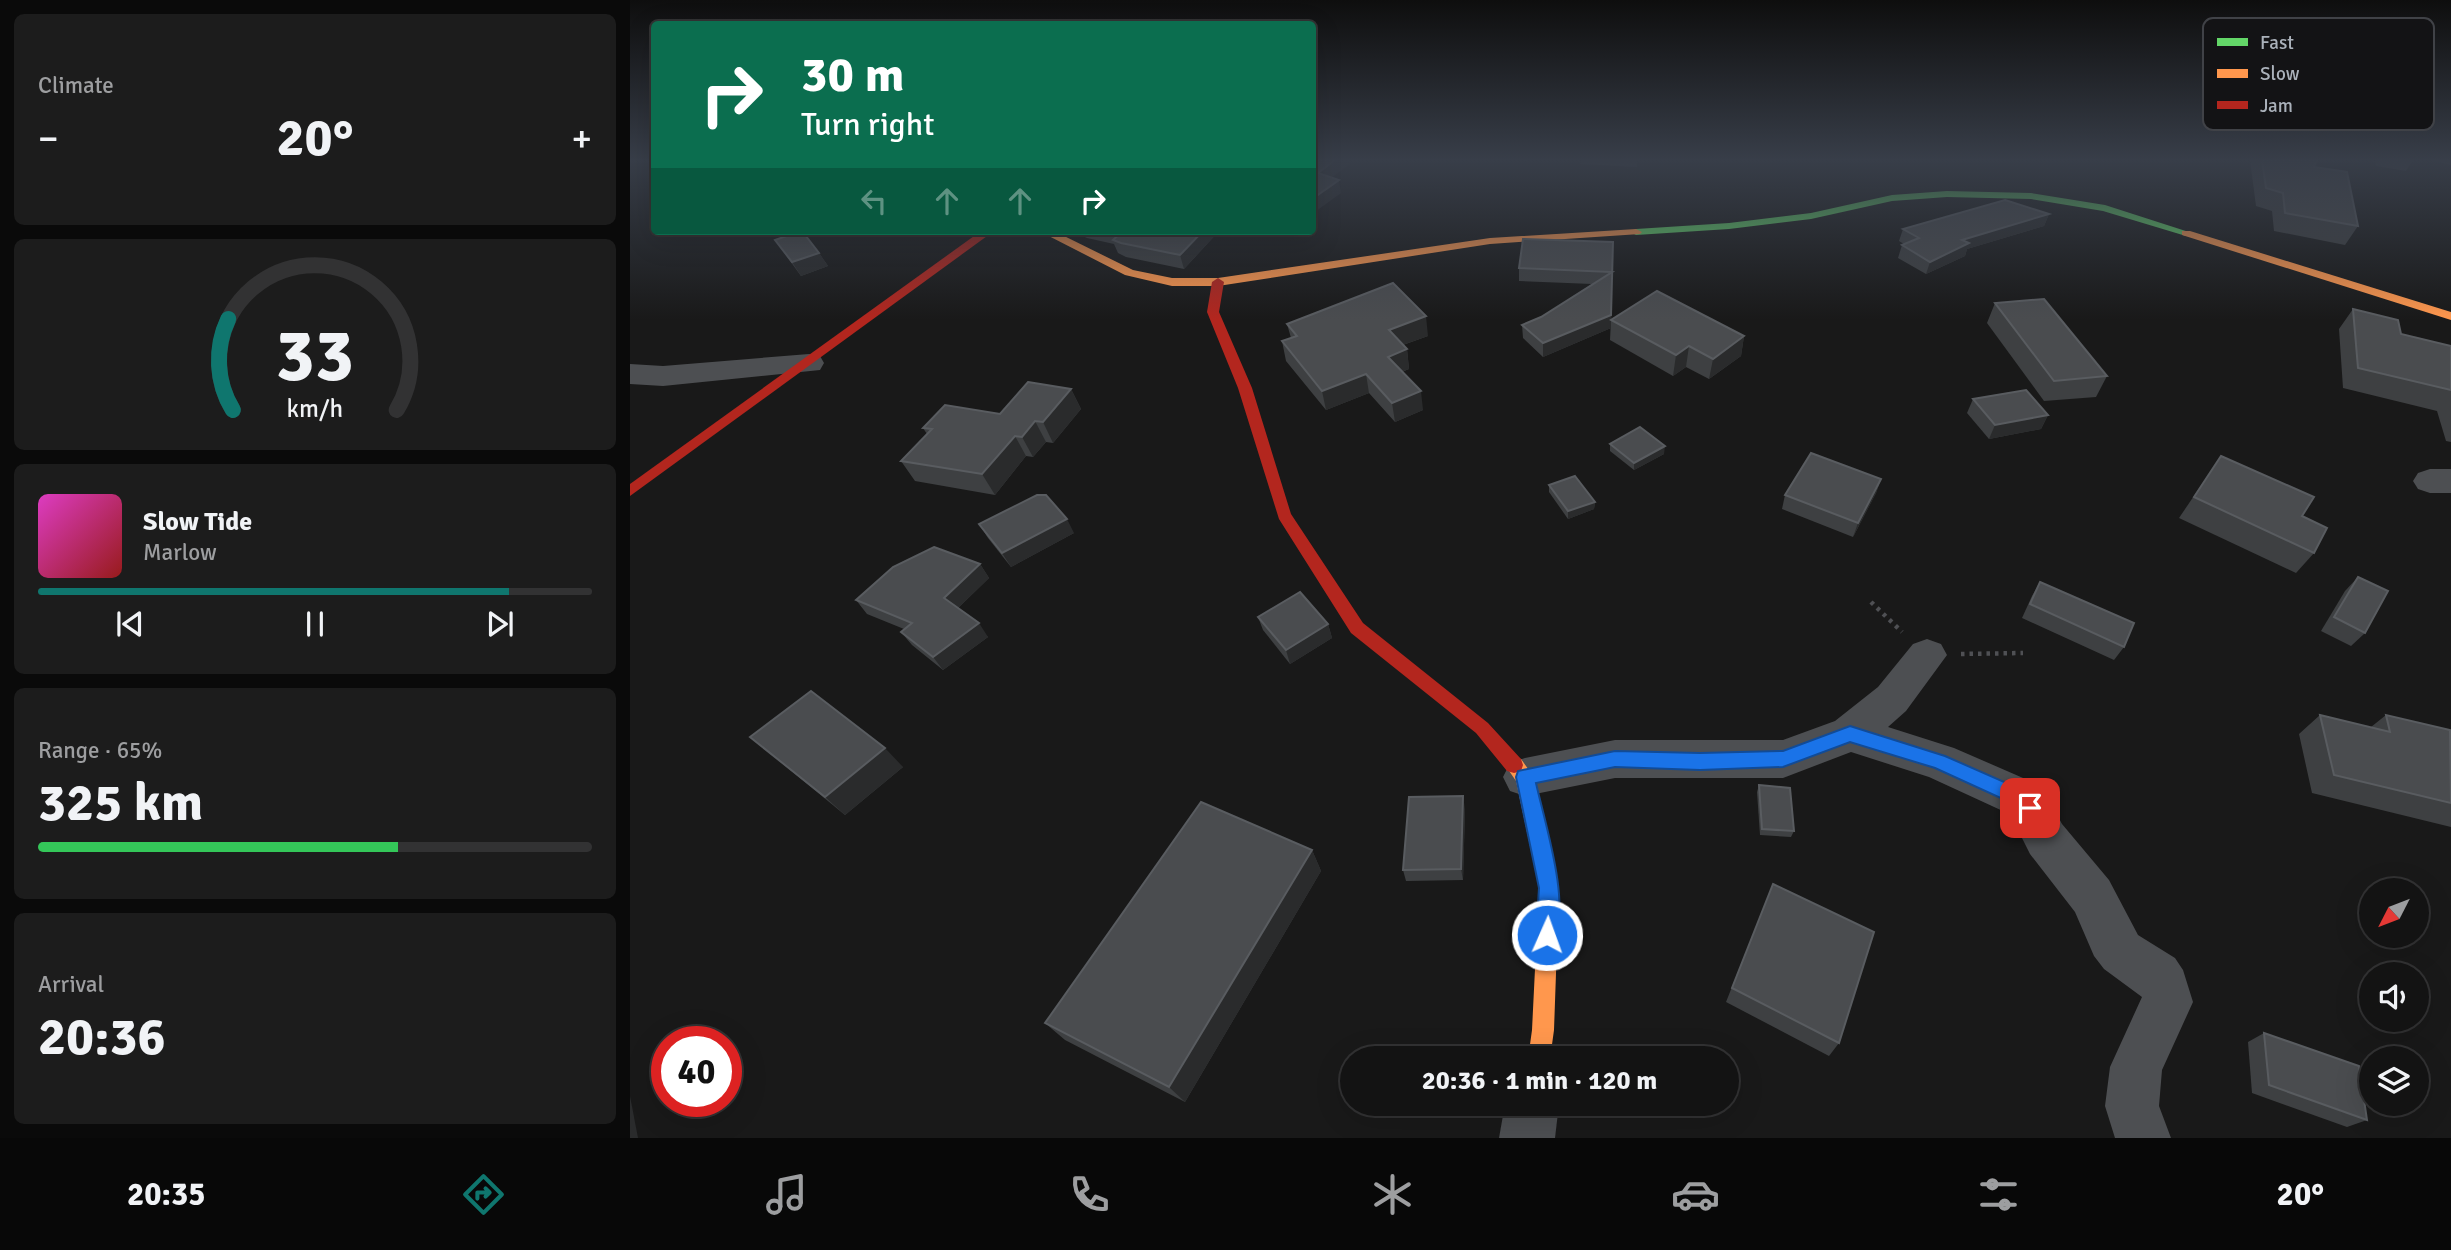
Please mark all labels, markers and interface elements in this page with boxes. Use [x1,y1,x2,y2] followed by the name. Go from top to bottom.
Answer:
[2203,18,2434,130] legend
[2260,31,2294,55] text: Fast
[801,45,904,105] text: 30 m
[686,49,777,140] icon: right
[2260,62,2300,86] text: Slow
[38,71,114,100] text: Climate
[2260,94,2293,118] text: Jam
[801,105,934,144] text: Turn right
[277,106,353,170] text: 20°
[38,115,59,162] text: −
[571,115,592,162] text: +
[855,182,893,220] icon: left
[928,182,966,220] icon: ahead
[1001,182,1039,220] icon: ahead
[1074,182,1112,220] icon: right
[276,313,354,402] text: 33
[287,393,343,424] text: km/h
[143,506,252,538] text: Slow Tide
[143,538,217,567] text: Marlow
[111,605,149,643] icon: previous
[296,605,334,643] icon: pause
[481,605,519,643] icon: next
[38,736,162,765] text: Range · 65%
[38,771,203,835] text: 325 km
[2000,778,2060,838] pin
[2011,789,2049,827] icon: arrive
[2359,878,2429,948] north arrow
[2359,878,2429,1116] map controls
[1510,898,1584,972] position arrow
[2359,962,2429,1032] button: sound
[38,970,104,999] text: Arrival
[38,1005,166,1069] text: 20:36
[651,1026,742,1117] speed limit sign: 40
[2359,1046,2429,1116] button: layers
[1422,1065,1657,1097] text: 20:36 · 1 min · 120 m
[459,1170,508,1219] icon: directions
[762,1170,811,1219] icon: music
[1065,1170,1114,1219] icon: phone
[1368,1170,1417,1219] icon: climate
[1671,1170,1720,1219] icon: car
[1974,1170,2023,1219] icon: filters
[127,1175,205,1214] text: 20:35
[2277,1175,2324,1214] text: 20°

